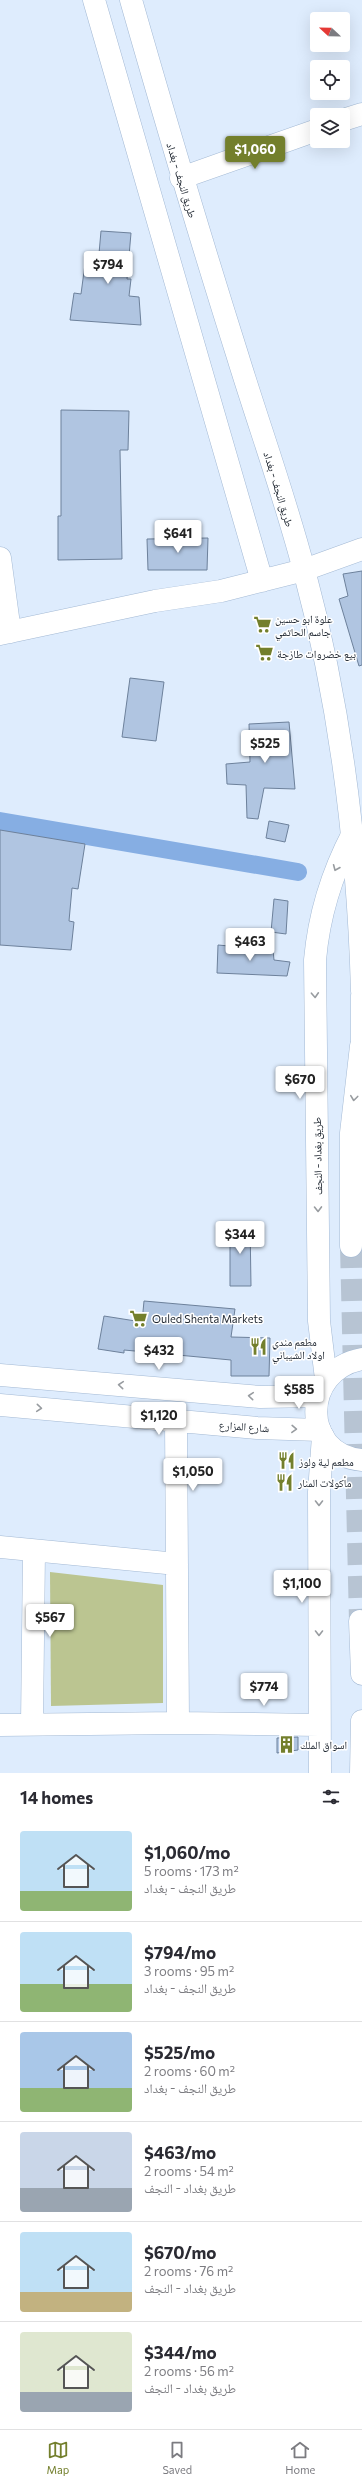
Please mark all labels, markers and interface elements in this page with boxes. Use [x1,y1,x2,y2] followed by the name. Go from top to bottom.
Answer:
[310,12,350,52] north arrow
[310,12,350,148] map controls
[310,60,350,100] button: locate
[310,108,350,148] button: layers
[222,136,288,170] pin: $1,060
[163,141,200,219] street label: طريق النجف - بغداد
[234,141,276,157] text: $1,060
[84,251,132,285] pin: $794
[93,256,123,272] text: $794
[260,450,297,528] street label: طريق النجف - بغداد
[154,520,202,554] pin: $641
[164,525,192,541] text: $641
[275,612,333,640] place label: علوة ابو حسين جاسم الحاتمي
[252,614,272,634] supermarket icon: علوة ابو حسين جاسم الحاتمي
[254,643,274,663] supermarket icon: بيع خضروات طازجة
[277,647,356,661] place label: بيع خضروات طازجة
[241,730,289,764] pin: $525
[250,735,280,751] text: $525
[333,864,341,871] one-way arrow
[226,928,274,962] pin: $463
[235,933,265,949] text: $463
[311,992,319,998] one-way arrow
[276,1066,324,1100] pin: $670
[284,1071,316,1087] text: $670
[350,1095,359,1102] one-way arrow
[310,1117,325,1195] street label: طريق بغداد - النجف
[314,1206,322,1212] one-way arrow
[216,1221,264,1255] pin: $344
[225,1226,256,1242] text: $344
[129,1308,149,1328] supermarket icon: Ouled Shenta Markets
[152,1312,263,1325] place label: Ouled Shenta Markets
[272,1335,325,1363] place label: مطعم مندي اولاد الشيباني
[135,1337,183,1371] pin: $432
[249,1337,269,1357] restaurant icon: مطعم مندي اولاد الشيباني
[144,1342,174,1358] text: $432
[275,1376,323,1410] pin: $585
[118,1381,124,1390] one-way arrow
[284,1381,314,1397] text: $585
[248,1392,254,1401] one-way arrow
[126,1402,192,1436] pin: $1,120
[36,1404,42,1413] one-way arrow
[140,1407,178,1423] text: $1,120
[218,1418,270,1435] street label: شارع المزارع
[291,1425,297,1434] one-way arrow
[276,1451,296,1471] restaurant icon: مطعم لية ولوز
[298,1455,354,1470] place label: مطعم لية ولوز
[160,1458,226,1492] pin: $1,050
[172,1463,214,1479] text: $1,050
[275,1472,295,1492] restaurant icon: مأكولات المنار
[297,1476,352,1489] place label: مأكولات المنار
[315,1500,323,1506] one-way arrow
[269,1570,335,1604] pin: $1,100
[283,1575,321,1591] text: $1,100
[26,1604,74,1638] pin: $567
[35,1609,65,1625] text: $567
[315,1630,323,1636] one-way arrow
[240,1673,288,1707] pin: $774
[250,1678,278,1694] text: $774
[277,1734,297,1754] building icon: اسواق الملك
[300,1738,347,1752] place label: اسواق الملك
[320,1786,342,1808] icon: filters
[20,1787,93,1808] text: 14 homes
[144,1842,230,1863] text: $1,060/mo
[52,1847,100,1895] icon: home
[144,1863,239,1879] text: 5 rooms · 173 m²
[144,1880,236,1896] text: طريق النجف - بغداد
[144,1942,216,1963] text: $794/mo
[52,1948,100,1996] icon: home
[144,1963,234,1979] text: 3 rooms · 95 m²
[144,1980,236,1996] text: طريق النجف - بغداد
[144,2042,215,2063] text: $525/mo
[52,2048,100,2096] icon: home
[144,2063,235,2079] text: 2 rooms · 60 m²
[144,2080,236,2096] text: طريق النجف - بغداد
[144,2142,216,2163] text: $463/mo
[52,2148,100,2196] icon: home
[144,2163,234,2179] text: 2 rooms · 54 m²
[144,2180,236,2196] text: طريق بغداد - النجف
[144,2242,216,2263] text: $670/mo
[52,2248,100,2296] icon: home
[144,2263,233,2279] text: 2 rooms · 76 m²
[144,2280,236,2296] text: طريق بغداد - النجف
[144,2342,217,2363] text: $344/mo
[52,2348,100,2396] icon: home
[144,2363,234,2379] text: 2 rooms · 56 m²
[144,2380,236,2396] text: طريق بغداد - النجف
[47,2439,69,2476] tab: Map
[162,2439,192,2476] tab: Saved
[285,2439,315,2476] tab: Home

